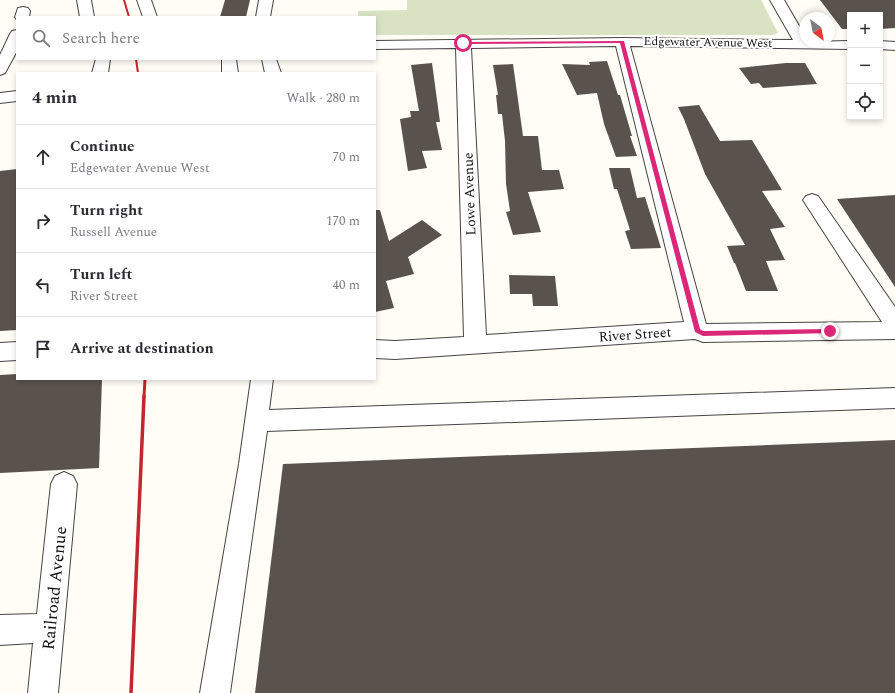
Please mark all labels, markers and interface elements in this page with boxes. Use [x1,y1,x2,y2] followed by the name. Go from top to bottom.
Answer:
[799,12,835,48] north arrow
[847,12,883,120] map controls
[847,12,883,48] button: +
[16,16,376,60] search box
[30,27,52,49] icon: search
[62,27,140,50] text: Search here
[643,32,773,53] street label: Edgewater Avenue West
[454,34,472,52] route start
[847,48,883,84] button: −
[847,84,883,120] button: locate
[32,85,77,111] text: 4 min
[286,88,360,108] text: Walk · 280 m
[70,135,135,158] text: Continue
[32,146,54,168] icon: ahead
[333,147,360,167] text: 70 m
[458,152,481,236] street label: Lowe Avenue
[70,158,210,178] text: Edgewater Avenue West
[70,199,143,222] text: Turn right
[32,210,54,232] icon: right
[326,211,360,231] text: 170 m
[70,222,157,242] text: Russell Avenue
[70,263,132,286] text: Turn left
[32,274,54,296] icon: left
[333,275,360,295] text: 40 m
[70,286,138,306] text: River Street
[598,321,672,348] street label: River Street
[821,322,839,340] route end
[70,337,214,360] text: Arrive at destination
[32,338,54,360] icon: arrive
[36,525,74,651] street label: Railroad Avenue

